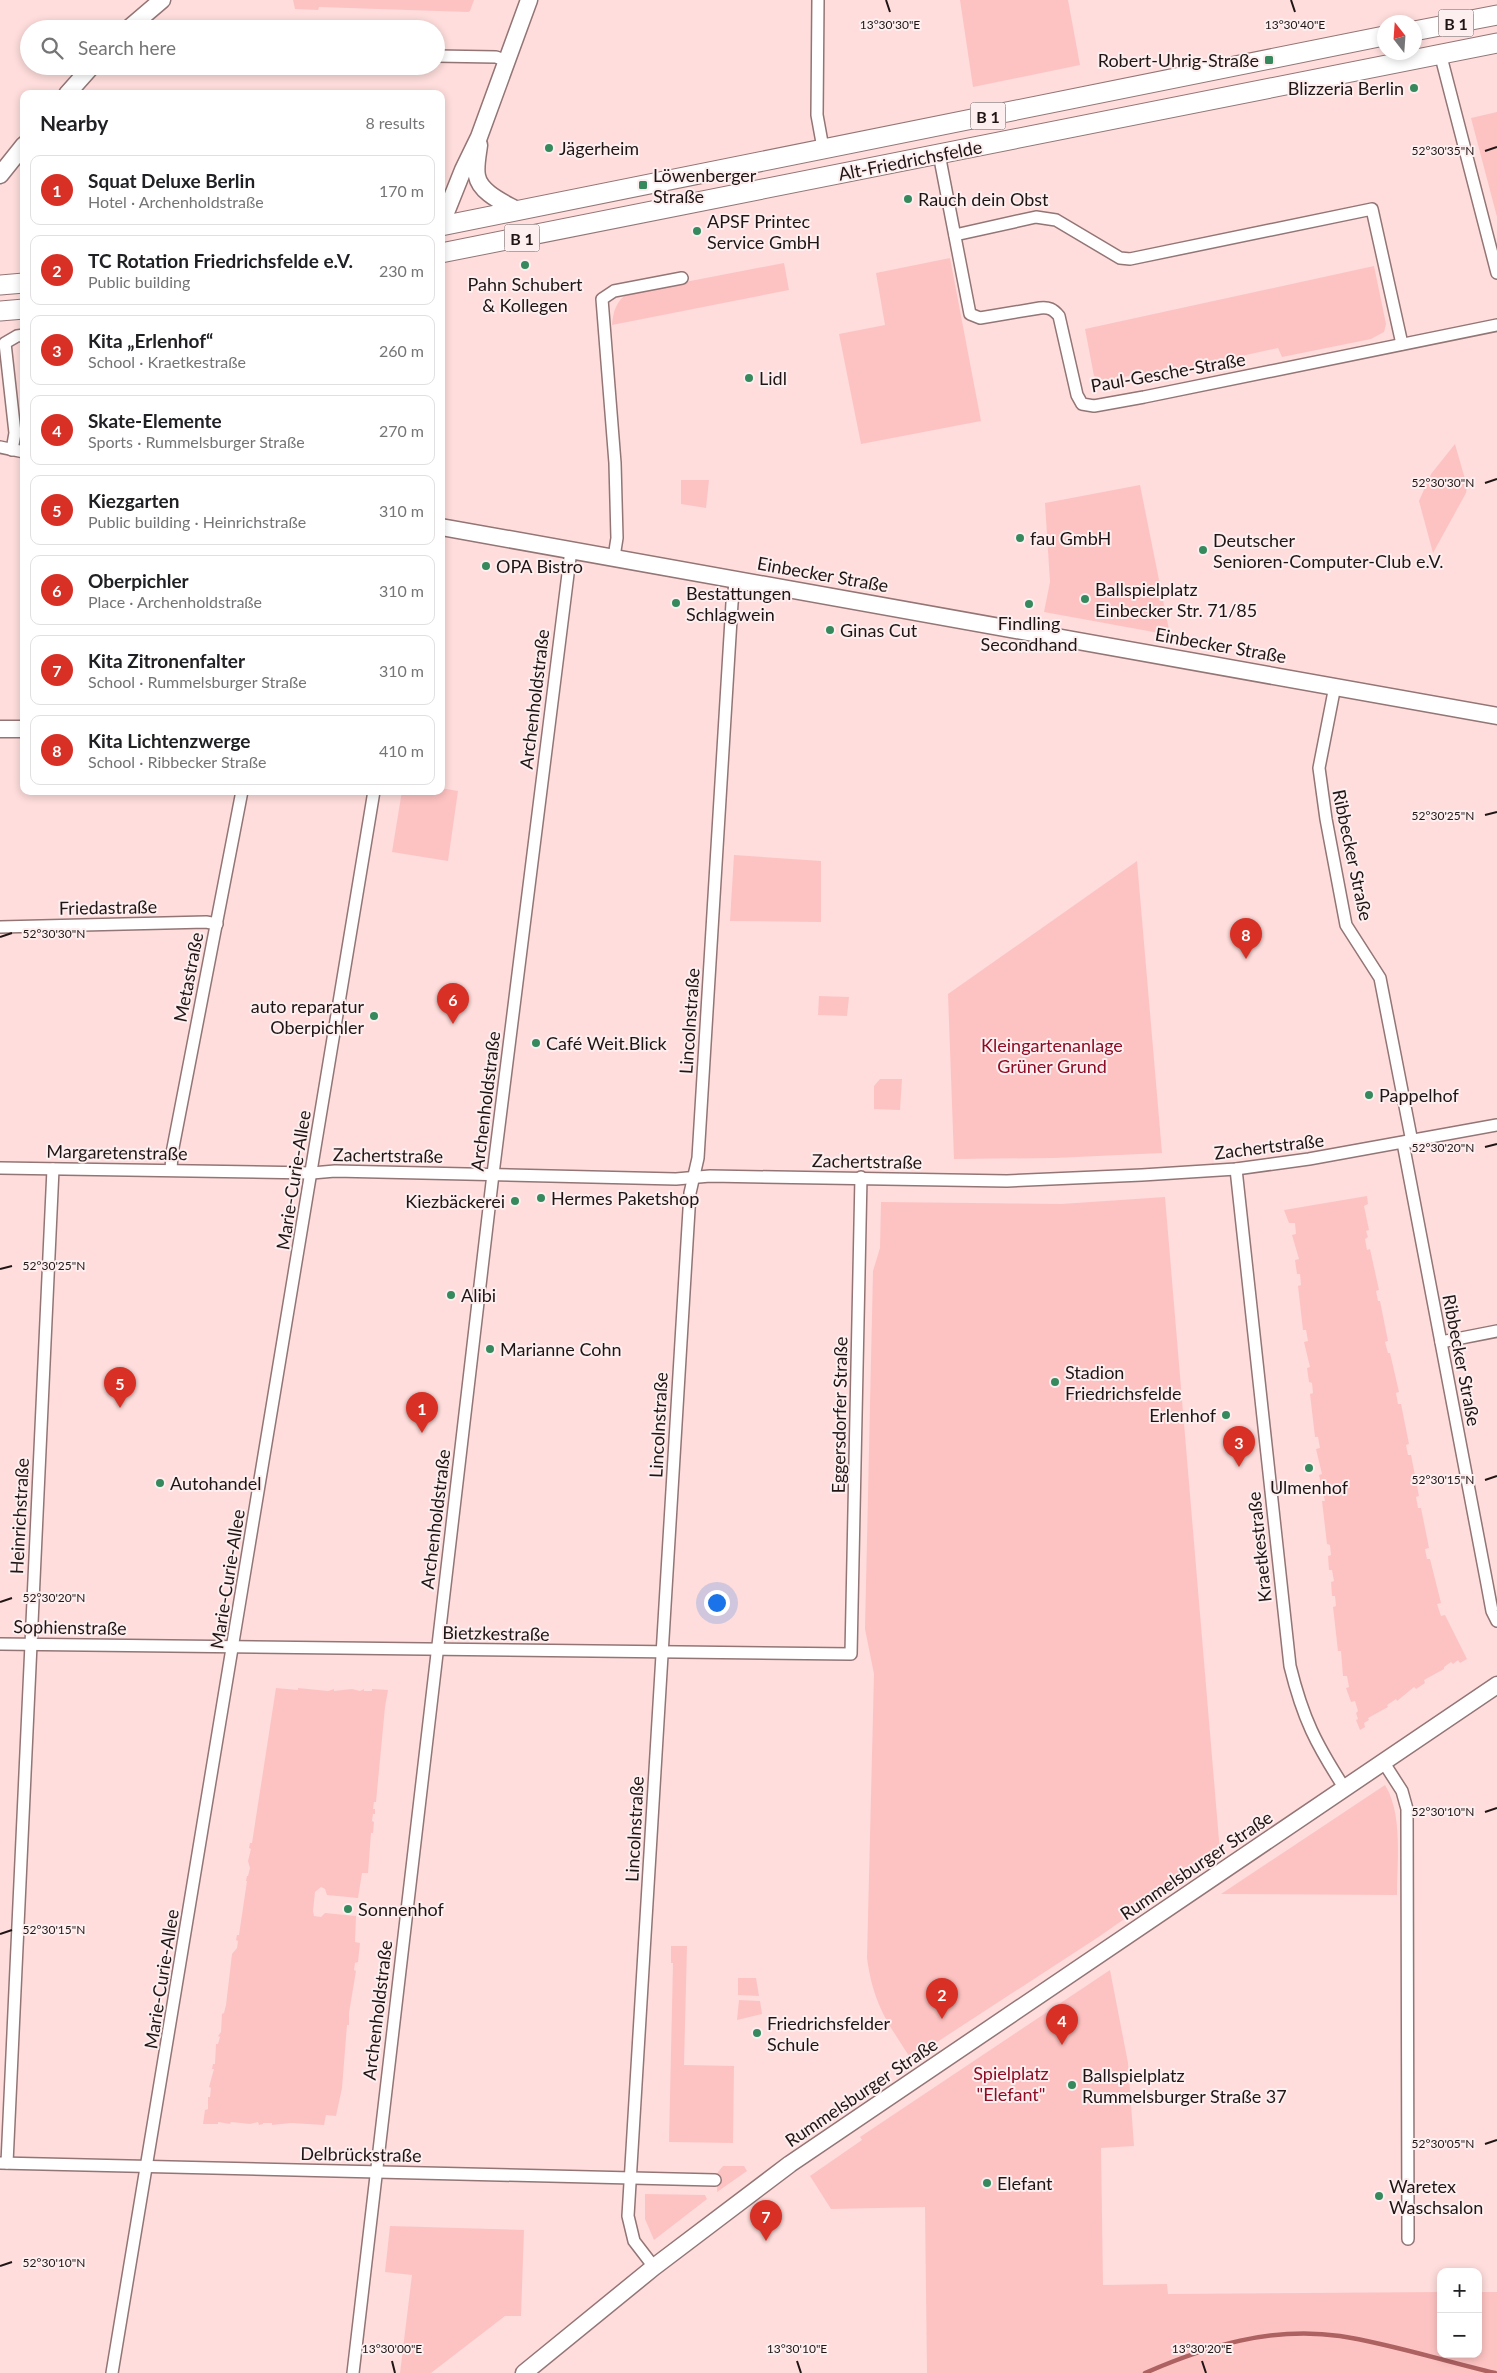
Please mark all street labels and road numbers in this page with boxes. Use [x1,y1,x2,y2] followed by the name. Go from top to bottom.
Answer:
[1438,9,1474,36] road number: B 1
[970,102,1006,130] road number: B 1
[836,135,984,185] street label: Alt-Friedrichsfelde
[504,224,540,252] road number: B 1
[1089,348,1247,396] street label: Paul-Gesche-Straße
[756,552,890,596] street label: Einbecker Straße
[1154,623,1288,667] street label: Einbecker Straße
[515,628,553,770] street label: Archenholdstraße
[1328,787,1378,923] street label: Ribbecker Straße
[59,895,157,919] street label: Friedastraße
[169,930,207,1024] street label: Metastraße
[674,967,704,1075] street label: Lincolnstraße
[466,1030,504,1172] street label: Archenholdstraße
[271,1109,315,1251] street label: Marie-Curie-Allee
[1213,1128,1325,1164] street label: Zachertstraße
[46,1140,188,1164] street label: Margaretenstraße
[333,1143,443,1167] street label: Zachertstraße
[812,1149,922,1173] street label: Zachertstraße
[1438,1292,1486,1428] street label: Ribbecker Straße
[827,1336,851,1494] street label: Eggersdorfer Straße
[644,1371,672,1479] street label: Lincolnstraße
[416,1448,454,1590] street label: Archenholdstraße
[5,1457,33,1575] street label: Heinrichstraße
[1242,1491,1276,1603] street label: Kraetkestraße
[205,1508,249,1650] street label: Marie-Curie-Allee
[13,1615,127,1639] street label: Sophienstraße
[442,1621,550,1645] street label: Bietzkestraße
[620,1775,648,1883] street label: Lincolnstraße
[1116,1806,1276,1924] street label: Rummelsburger Straße
[139,1908,183,2050] street label: Marie-Curie-Allee
[358,1939,396,2081] street label: Archenholdstraße
[781,2033,941,2151] street label: Rummelsburger Straße
[300,2142,422,2166] street label: Delbrückstraße

